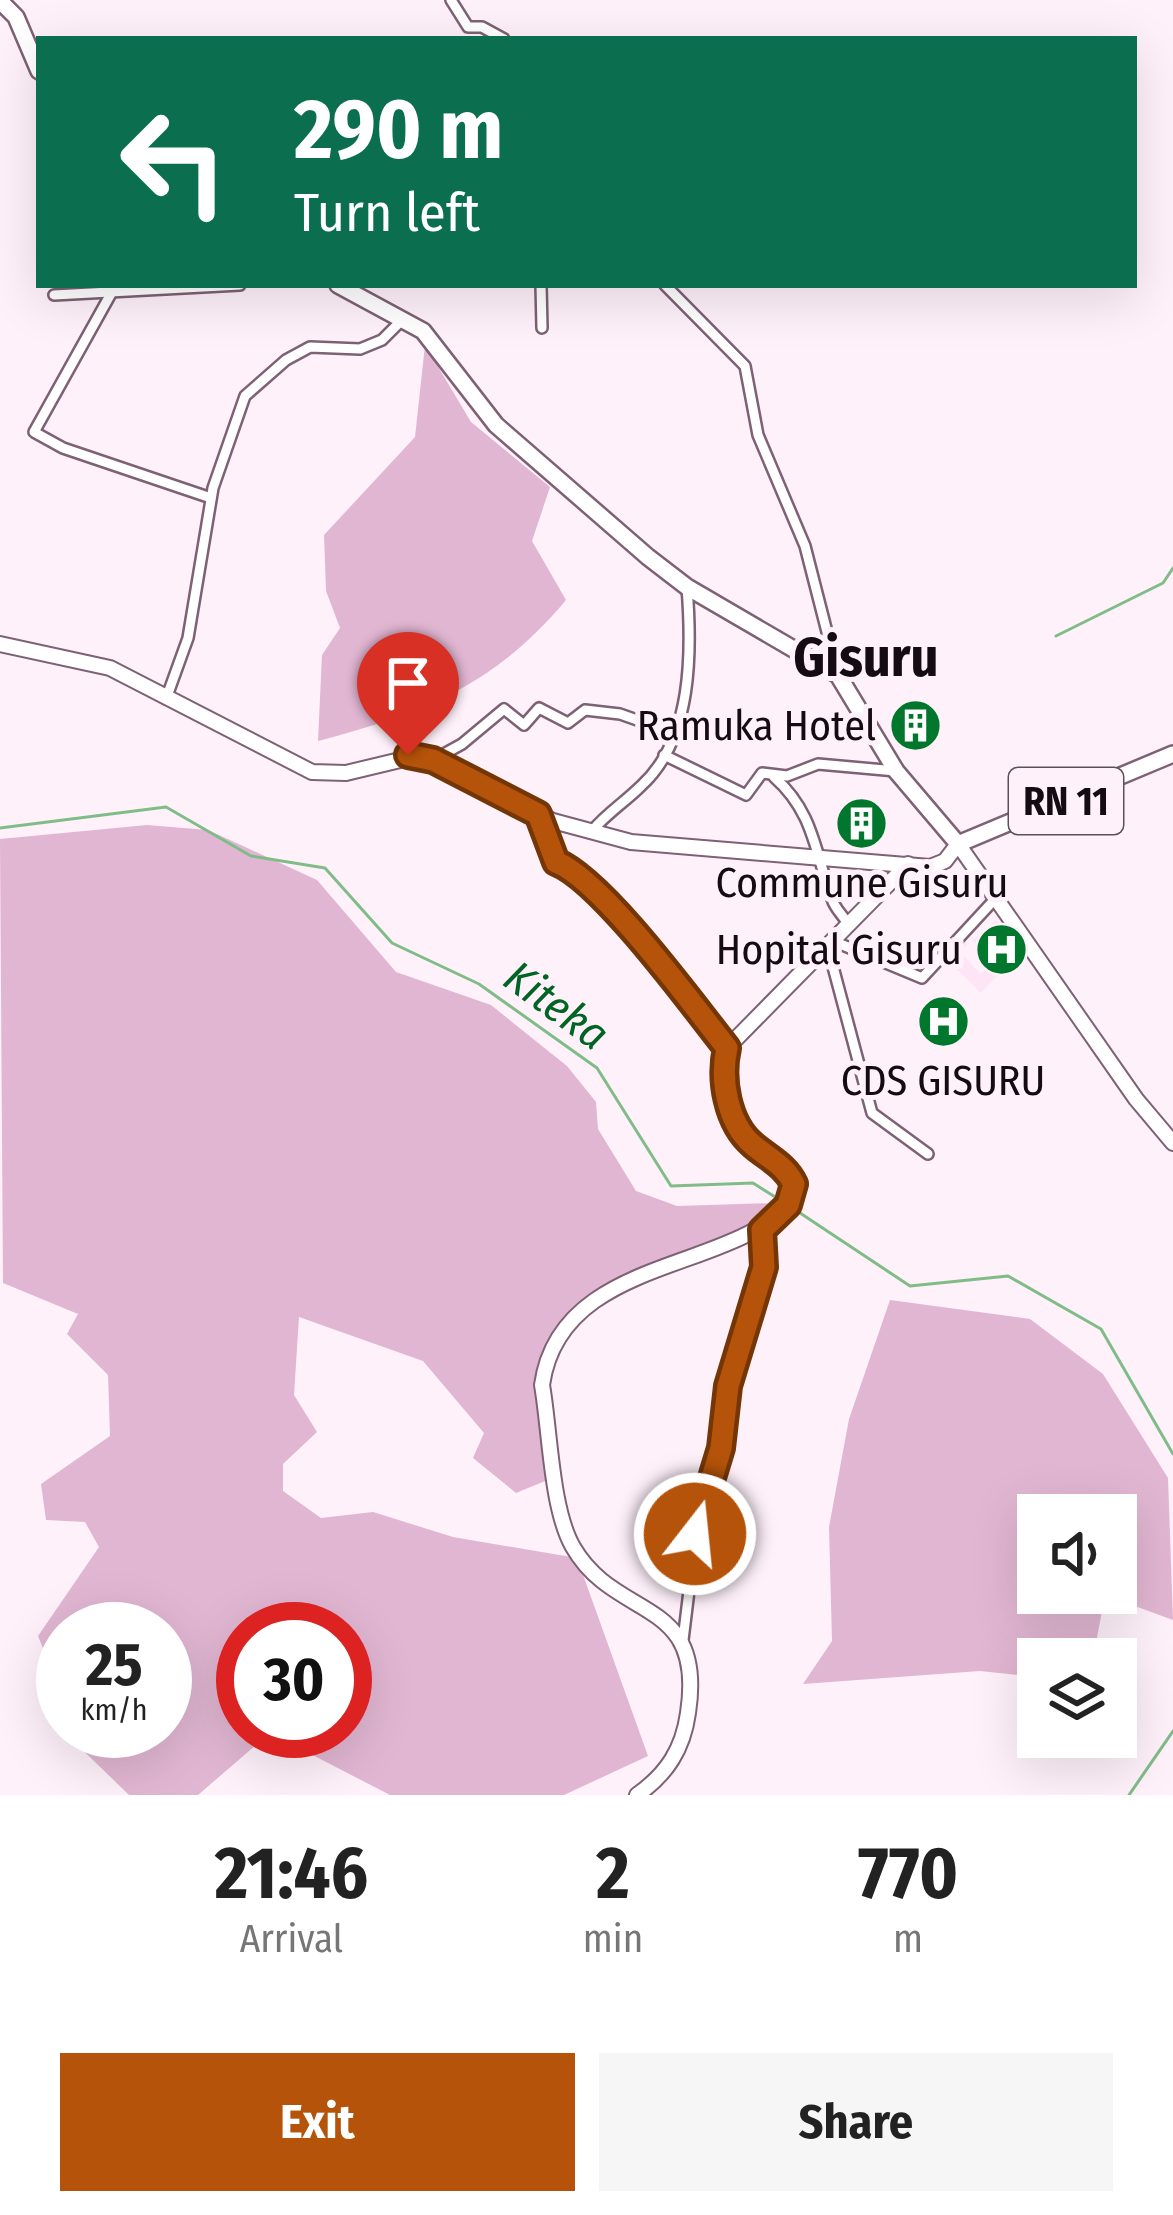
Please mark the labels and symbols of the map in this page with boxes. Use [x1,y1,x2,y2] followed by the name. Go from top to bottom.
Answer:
[793,626,939,690] district label: Gisuru
[357,632,459,755] pin
[887,697,943,753] building icon: Ramuka Hotel
[637,701,876,751] place label: Ramuka Hotel
[1009,768,1123,834] road number: RN 11
[834,795,890,851] building icon: Commune Gisuru
[715,858,1009,908] place label: Commune Gisuru
[973,921,1029,977] hospital icon: Hopital Gisuru
[716,925,962,975] place label: Hopital Gisuru
[494,950,619,1062] water label: Kiteka
[915,993,971,1049] hospital icon: CDS GISURU
[841,1056,1045,1106] place label: CDS GISURU
[632,1471,758,1597] position arrow
[216,1602,372,1758] speed limit sign: 30

